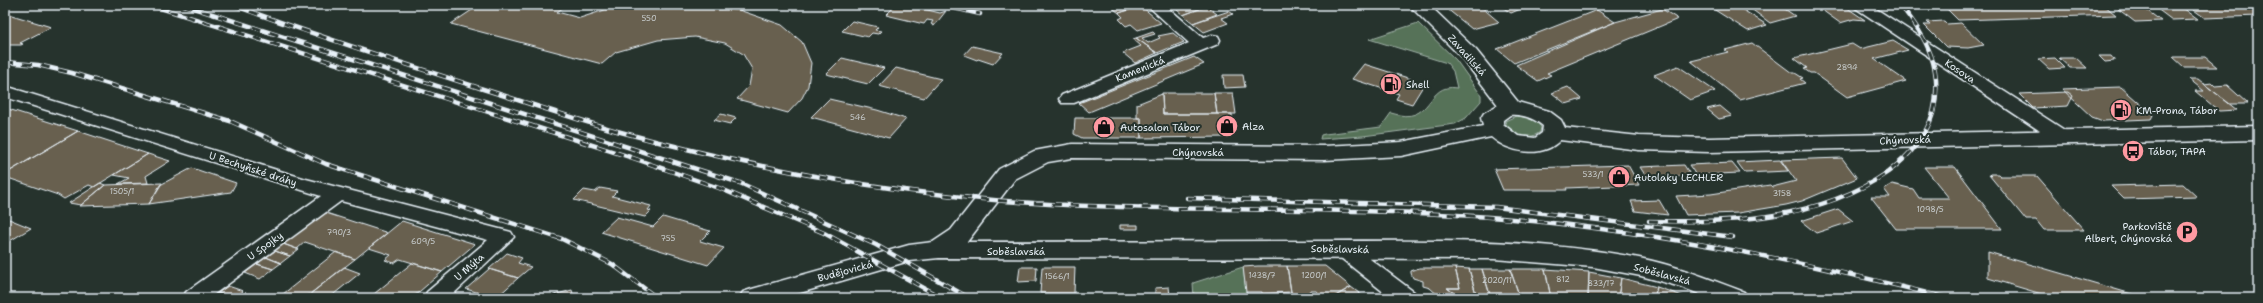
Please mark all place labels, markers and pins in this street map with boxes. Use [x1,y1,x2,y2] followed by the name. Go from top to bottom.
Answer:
[1378,71,1404,97] fuel station icon: Shell
[1406,78,1429,91] place label: Shell
[2108,97,2134,123] fuel station icon: KM-Prona, Tábor
[2136,104,2218,117] place label: KM-Prona, Tábor
[1214,113,1240,139] shop icon: Alza
[1091,114,1117,140] shop icon: Autosalon Tábor
[1242,120,1265,133] place label: Alza
[1120,121,1200,134] place label: Autosalon Tábor
[2120,138,2146,164] bus stop icon: Tábor, TAPA
[2148,145,2206,158] place label: Tábor, TAPA
[1606,164,1632,190] shop icon: Autolaky LECHLER
[1634,171,1723,184] place label: Autolaky LECHLER
[2174,219,2200,245] parking icon: Parkoviště Albert, Chýnovská
[2084,220,2173,245] place label: Parkoviště Albert, Chýnovská

